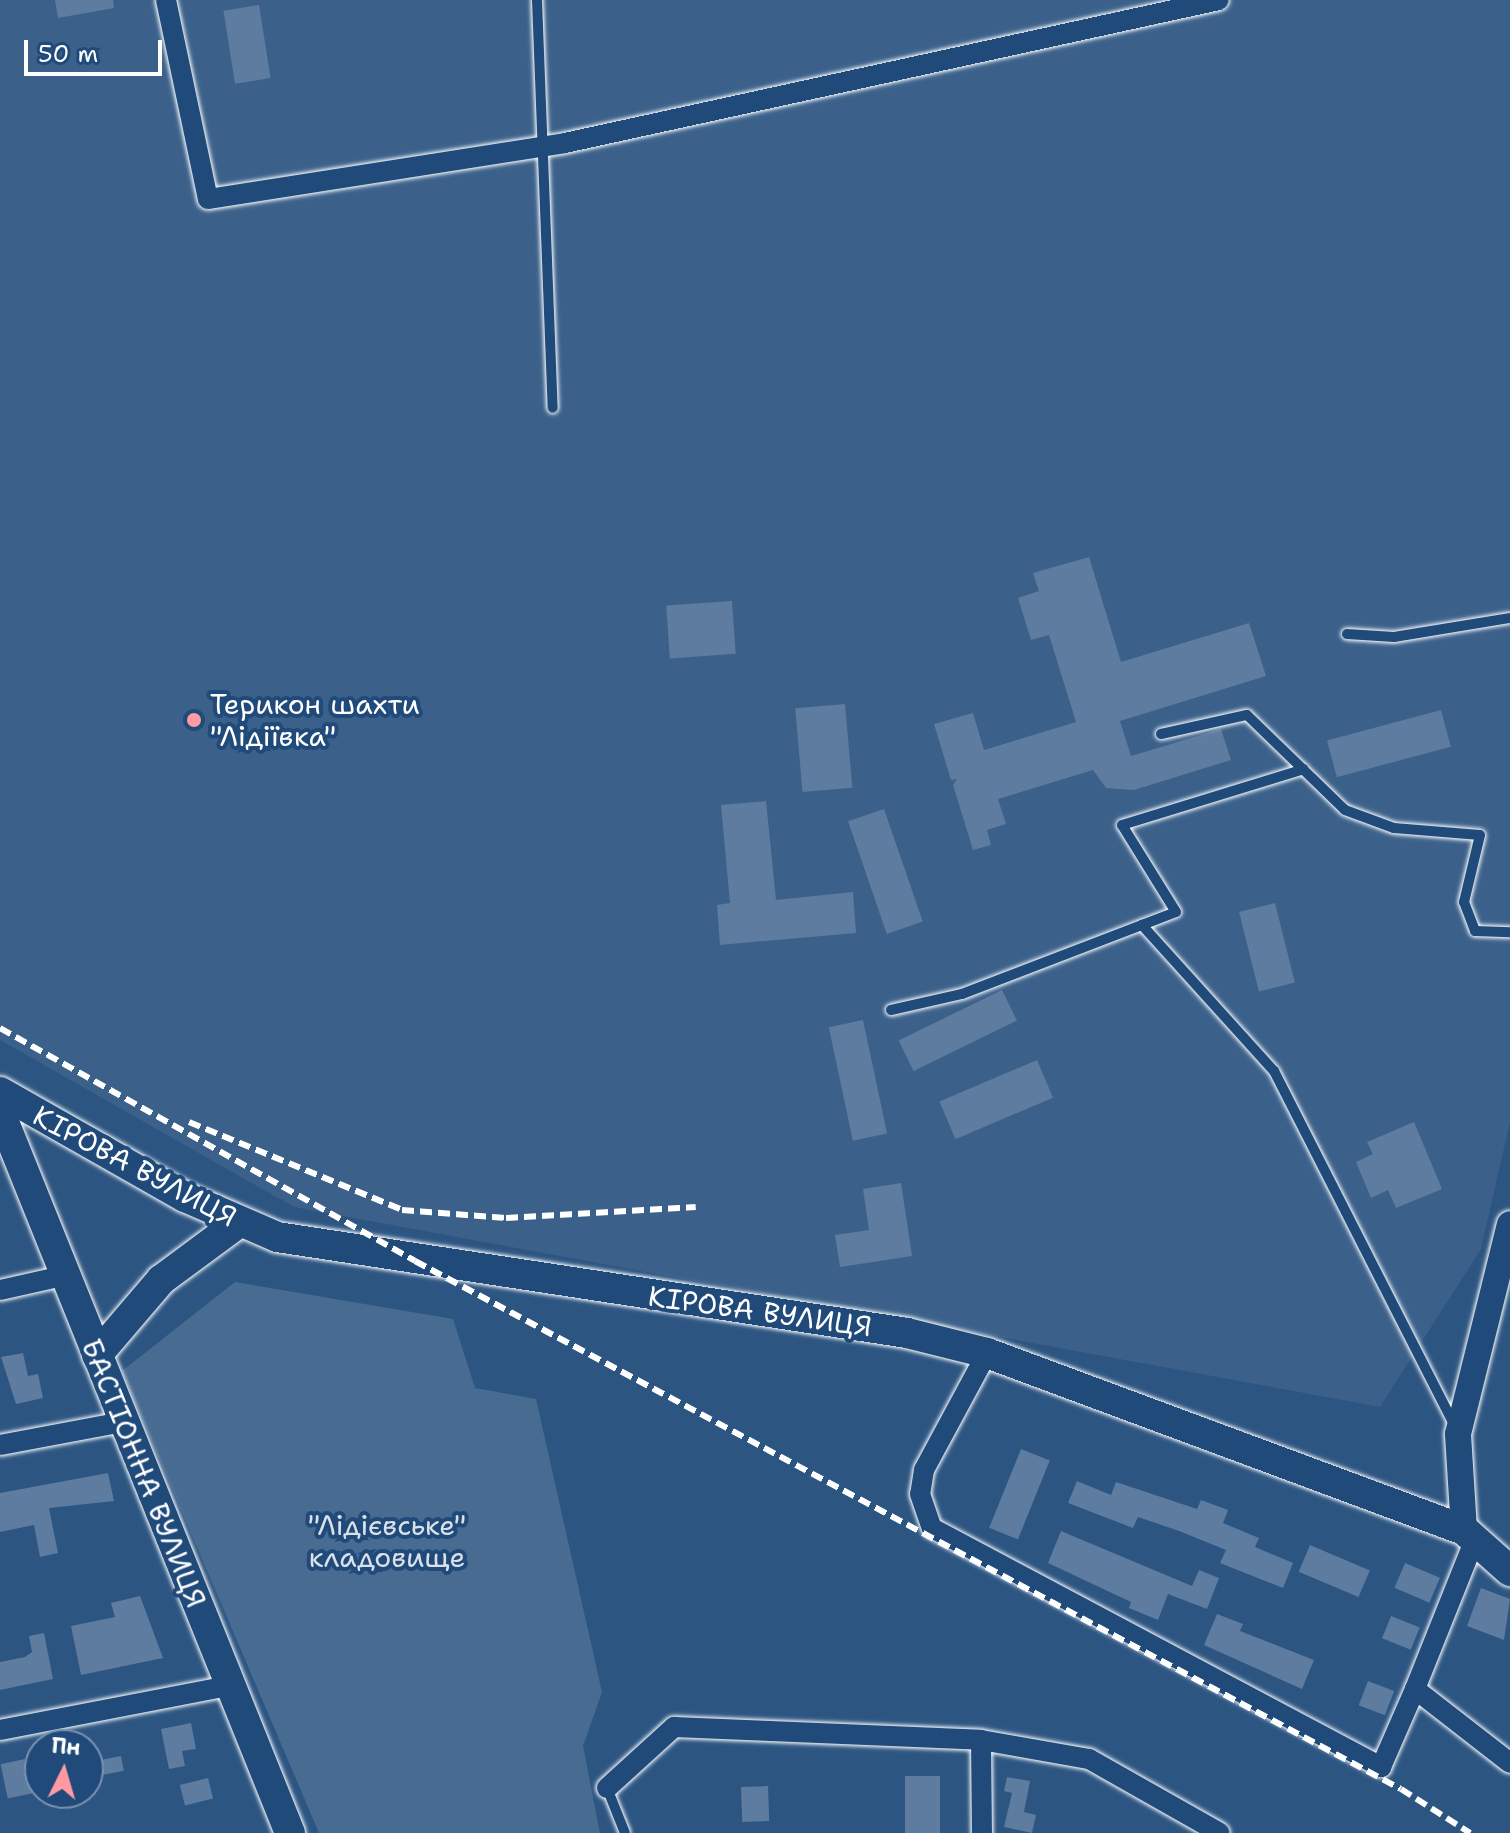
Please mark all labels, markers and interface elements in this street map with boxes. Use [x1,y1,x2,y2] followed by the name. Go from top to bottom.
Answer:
[28,24,166,74] scale bar
[38,38,98,70] text: 50 m
[210,687,420,753] place label: Терикон шахти "Лідіївка"
[185,711,203,729] marker: Терикон шахти "Лідіївка"
[28,1098,242,1234] street label: КІРОВА ВУЛИЦЯ
[646,1279,874,1343] street label: КІРОВА ВУЛИЦЯ
[75,1334,213,1612] street label: БАСТІОННА ВУЛИЦЯ
[308,1508,466,1574] park label: "Лідієвське" кладовище
[24,1729,104,1809] north arrow
[50,1731,82,1762] text: Пн

